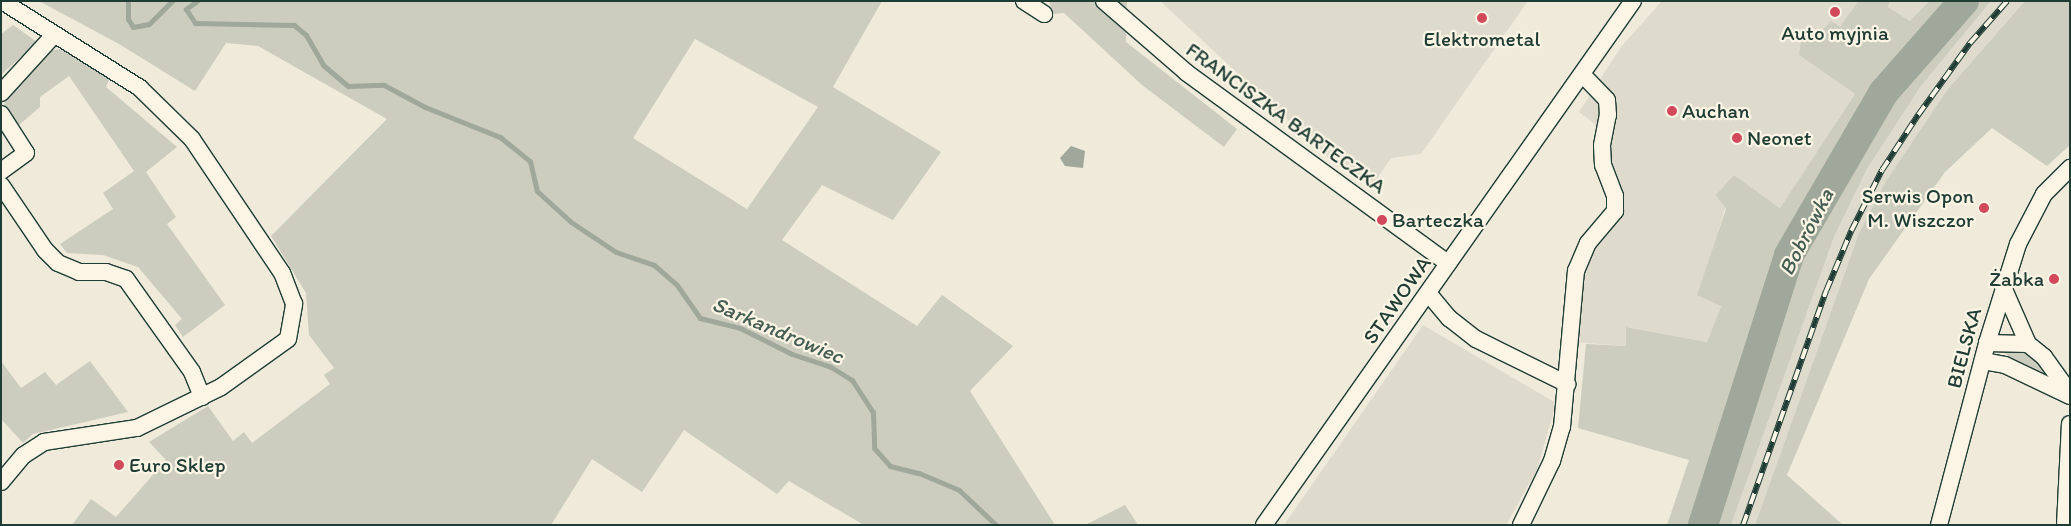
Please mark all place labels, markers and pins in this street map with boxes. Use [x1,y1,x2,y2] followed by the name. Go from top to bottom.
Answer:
[1829,6,1841,18] marker: Auto myjnia
[1476,12,1488,24] marker: Elektrometal
[1781,20,1889,46] place label: Auto myjnia
[1424,26,1540,52] place label: Elektrometal
[1682,98,1750,124] place label: Auchan
[1666,105,1678,117] marker: Auchan
[1747,125,1812,151] place label: Neonet
[1731,132,1743,144] marker: Neonet
[1862,183,1974,233] place label: Serwis Opon M. Wiszczor
[1978,202,1990,214] marker: Serwis Opon M. Wiszczor
[1392,207,1484,233] place label: Barteczka
[1376,214,1388,226] marker: Barteczka
[1989,266,2044,292] place label: Żabka
[2048,273,2060,285] marker: Żabka
[129,452,226,478] place label: Euro Sklep
[113,459,125,471] marker: Euro Sklep

